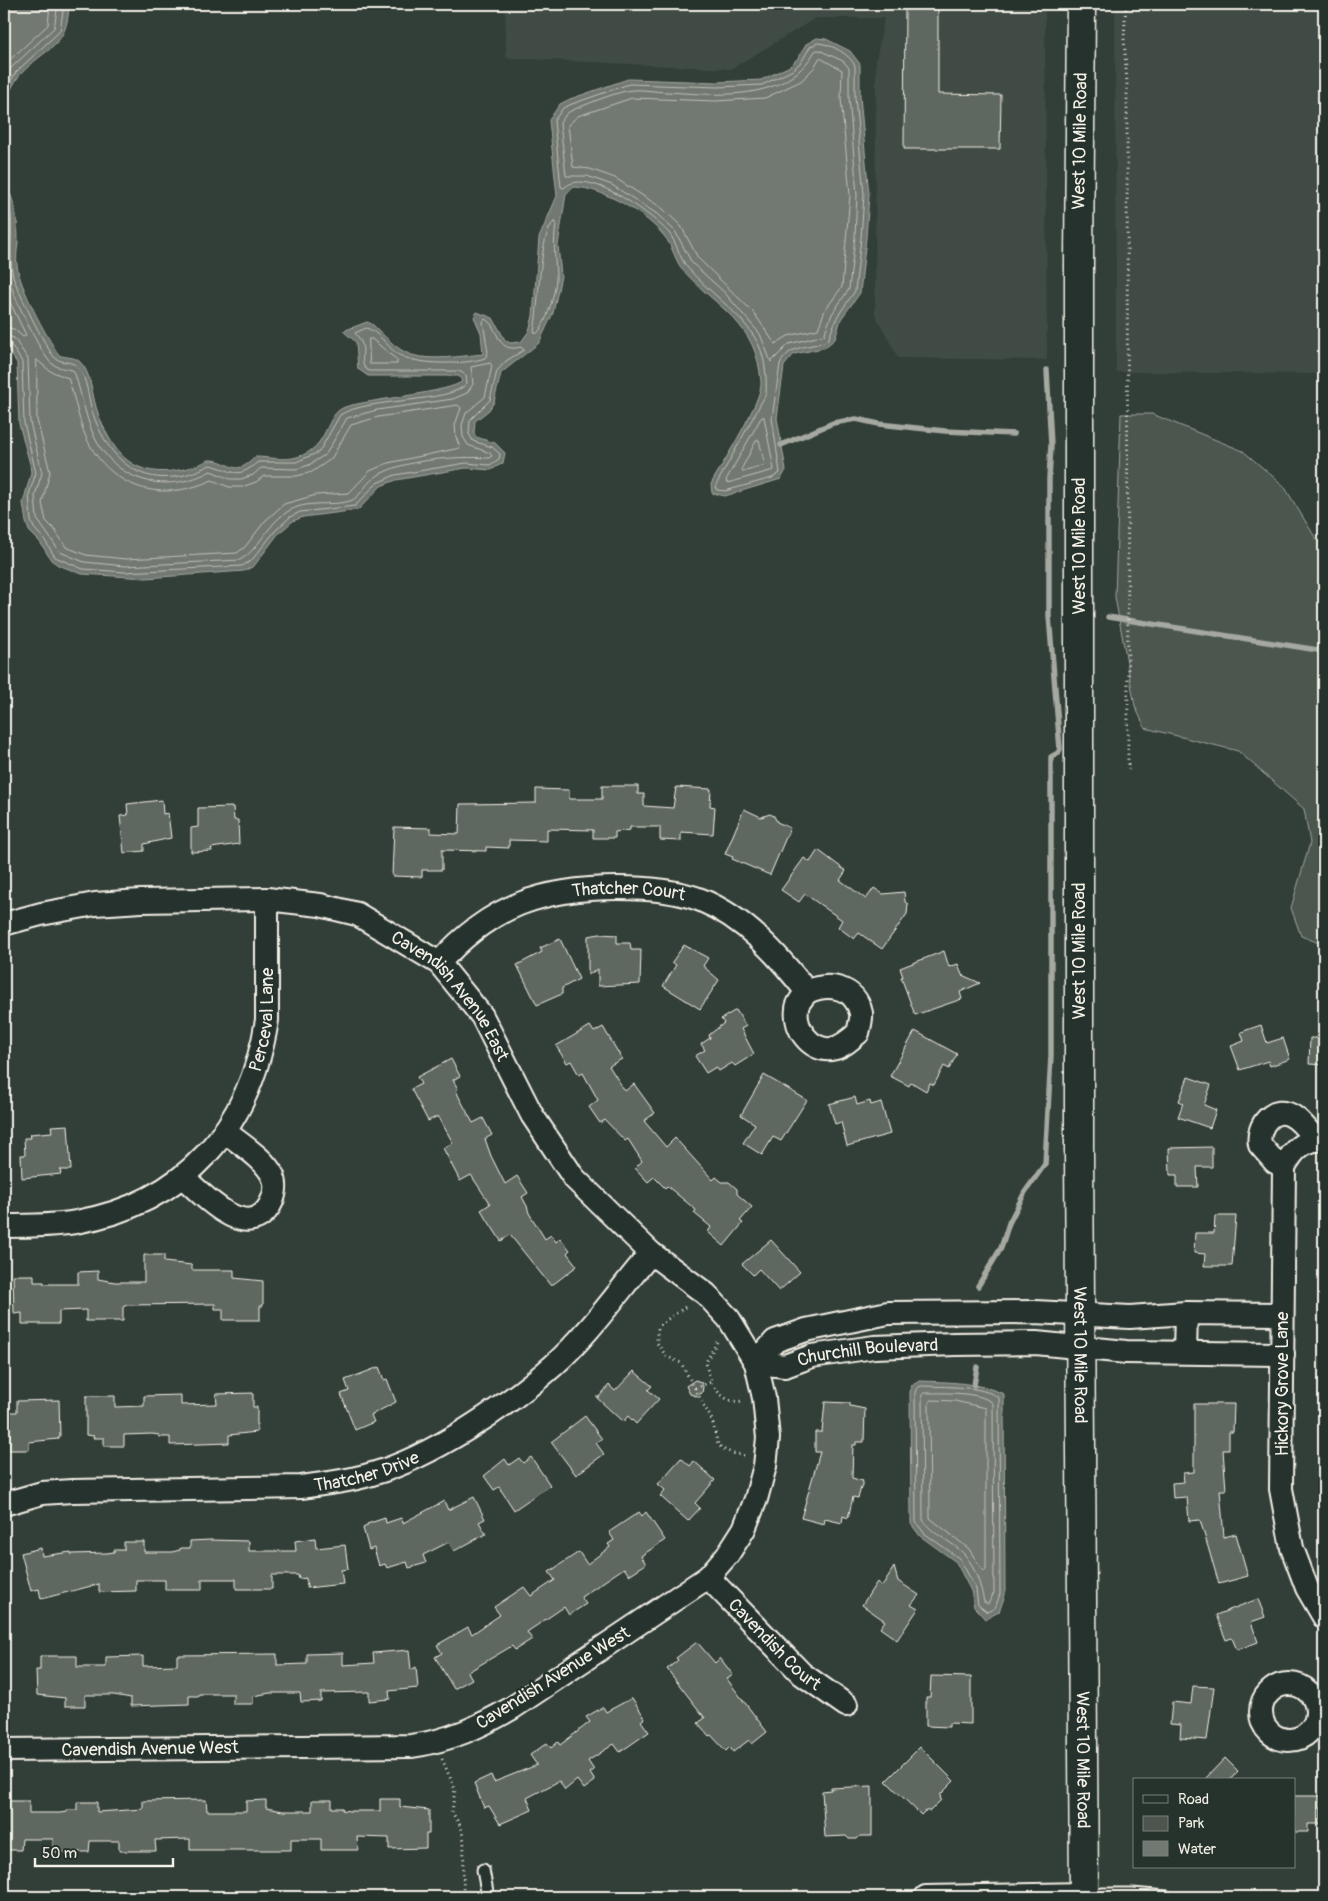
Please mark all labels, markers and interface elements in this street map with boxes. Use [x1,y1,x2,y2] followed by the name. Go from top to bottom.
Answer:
[1067,72,1093,210] street label: West 10 Mile Road
[1068,477,1091,615] street label: West 10 Mile Road
[571,876,689,906] street label: Thatcher Court
[1068,882,1091,1020] street label: West 10 Mile Road
[387,926,515,1066] street label: Cavendish Avenue East
[244,967,279,1075] street label: Perceval Lane
[1068,1286,1092,1424] street label: West 10 Mile Road
[1271,1312,1294,1456] street label: Hickory Grove Lane
[794,1333,939,1372] street label: Churchill Boulevard
[312,1446,423,1497] street label: Thatcher Drive
[723,1593,826,1696] street label: Cavendish Court
[472,1621,635,1735] street label: Cavendish Avenue West
[1071,1691,1095,1829] street label: West 10 Mile Road
[61,1736,240,1762] street label: Cavendish Avenue West
[1133,1778,1296,1868] legend
[1178,1790,1209,1809] text: Road
[1178,1814,1205,1833] text: Park
[35,1836,172,1868] scale bar
[1178,1840,1217,1859] text: Water
[42,1844,77,1863] text: 50 m

